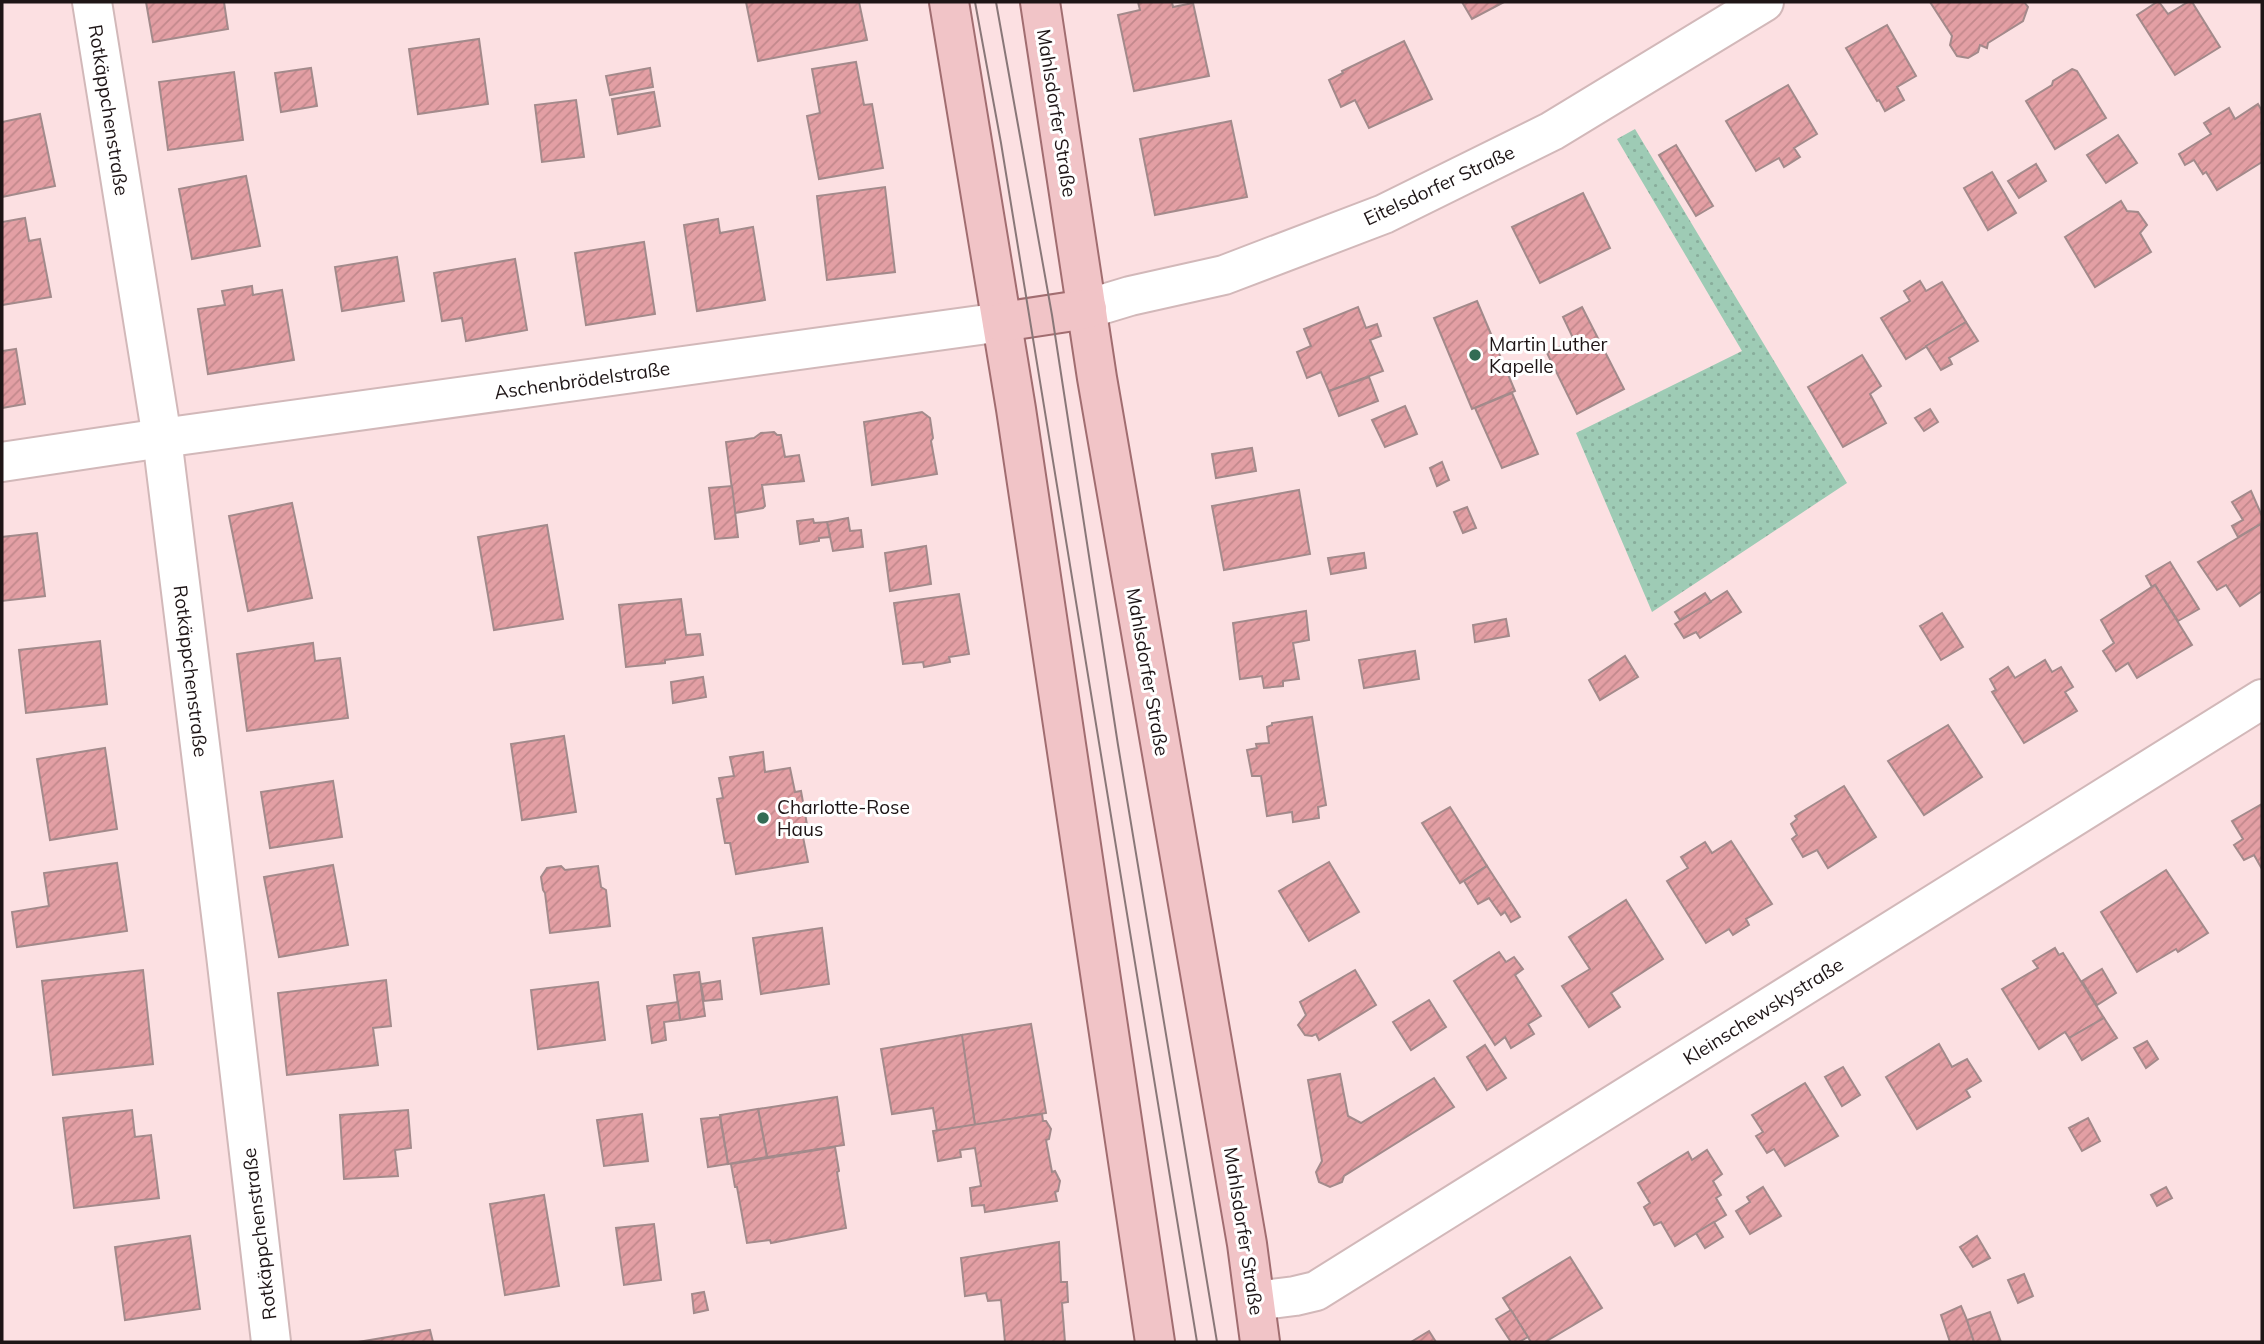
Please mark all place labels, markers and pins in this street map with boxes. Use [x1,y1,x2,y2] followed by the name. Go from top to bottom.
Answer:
[1489,332,1608,378] place label: Martin Luther Kapelle
[1467,347,1483,363] marker: Martin Luther Kapelle
[777,795,910,841] place label: Charlotte-Rose Haus
[755,810,771,826] marker: Charlotte-Rose Haus

